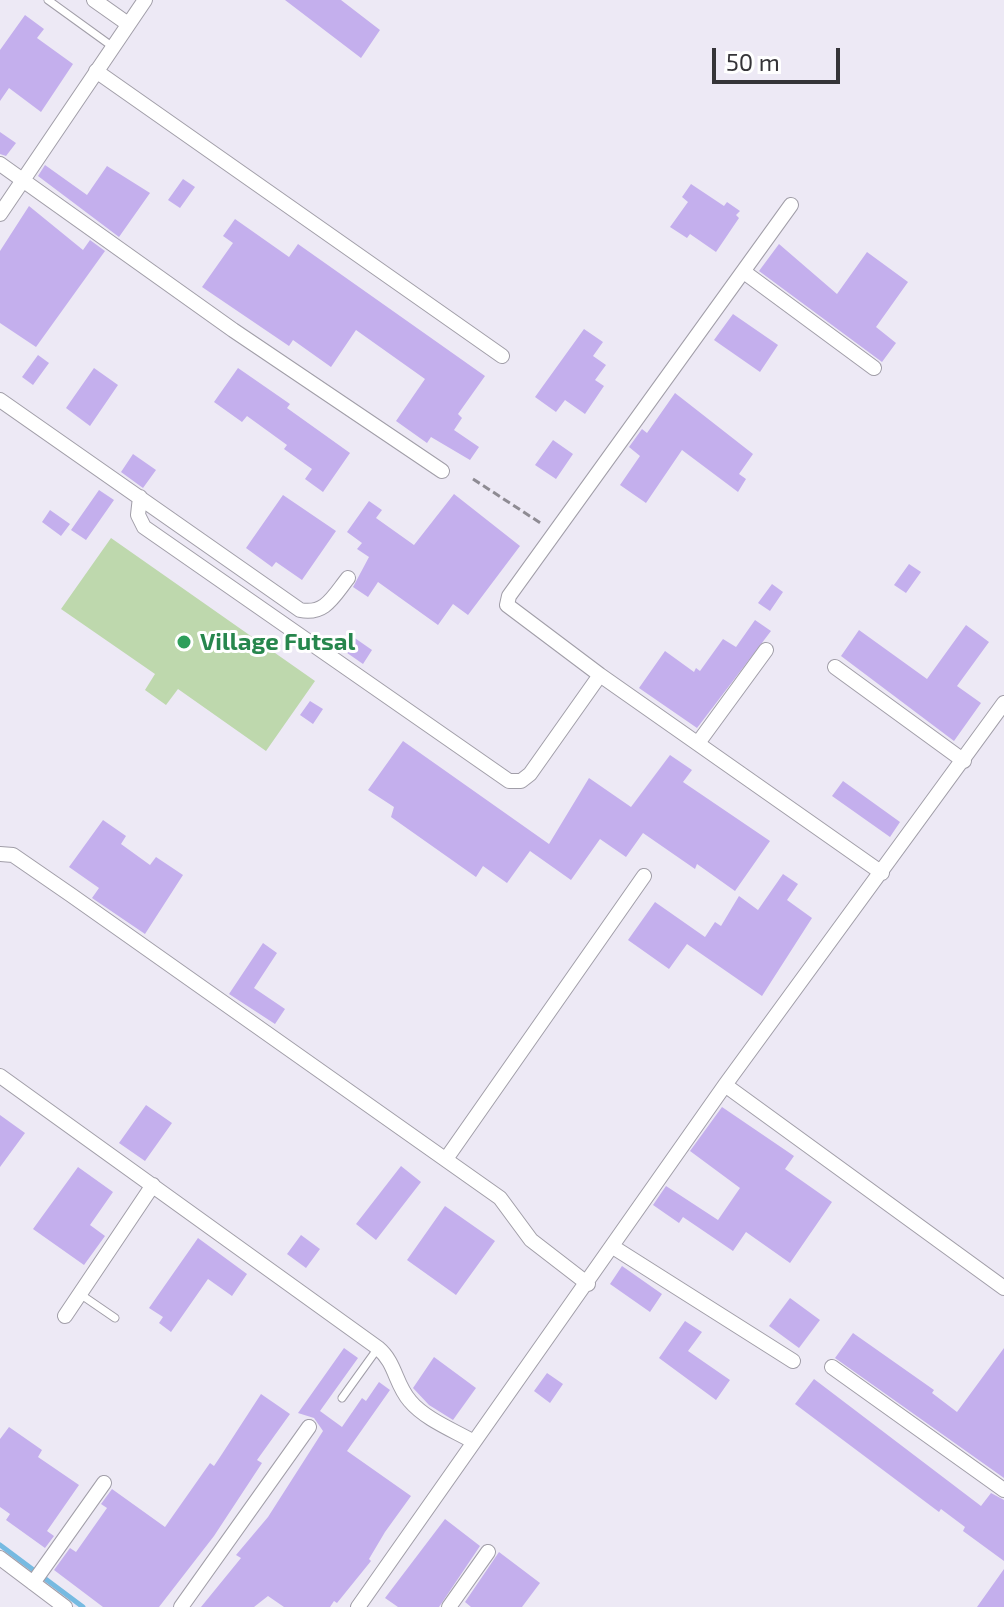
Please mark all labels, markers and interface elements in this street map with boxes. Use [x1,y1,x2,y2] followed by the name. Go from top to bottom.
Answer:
[716,32,844,82] scale bar
[726,47,780,76] text: 50 m
[200,628,355,656] place label: Village Futsal
[175,633,193,651] marker: Village Futsal

